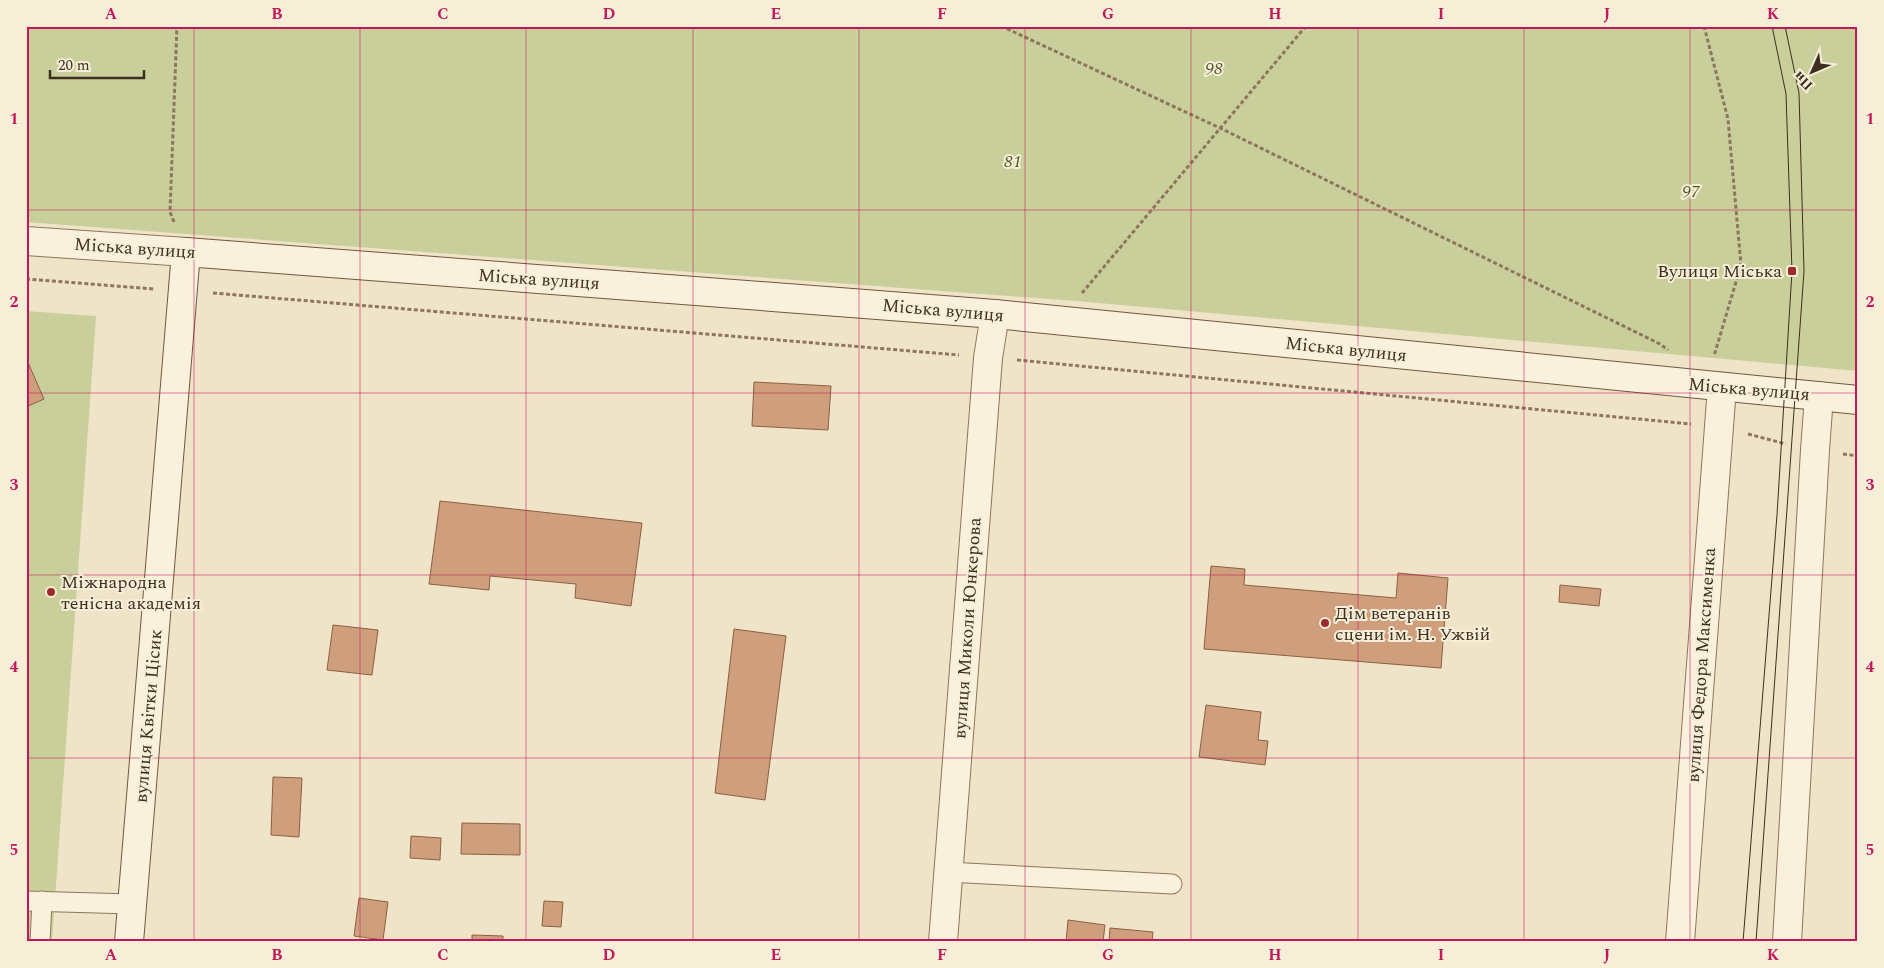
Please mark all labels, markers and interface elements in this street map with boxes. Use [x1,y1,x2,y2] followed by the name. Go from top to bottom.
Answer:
[105,2,118,26] text: A
[271,2,283,26] text: B
[437,2,449,26] text: C
[603,2,616,26] text: D
[771,2,781,26] text: E
[937,2,947,26] text: F
[1102,2,1114,26] text: G
[1268,2,1282,26] text: H
[1438,2,1444,26] text: I
[1604,2,1611,26] text: J
[1767,2,1780,26] text: K
[50,48,144,80] scale bar
[1786,48,1836,98] north arrow
[58,54,90,77] text: 20 m
[1205,55,1223,82] park label: 98
[1788,66,1818,95] text: Пн
[10,107,18,131] text: 1
[1866,107,1874,131] text: 1
[1004,148,1022,175] park label: 81
[1682,178,1701,205] park label: 97
[73,231,197,266] street label: Міська вулиця
[1657,258,1782,285] place label: Вулиця Міська
[477,262,601,297] street label: Міська вулиця
[1786,265,1798,277] marker: Вулиця Міська
[10,290,19,314] text: 2
[1866,290,1875,314] text: 2
[881,292,1005,329] street label: Міська вулиця
[1284,330,1408,369] street label: Міська вулиця
[1687,371,1811,408] street label: Міська вулиця
[10,473,19,497] text: 3
[1866,473,1875,497] text: 3
[946,516,989,740] street label: вулиця Миколи Юнкерова
[1680,546,1723,784] street label: вулиця Федора Максименка
[61,569,201,617] place label: Міжнародна тенісна академія
[45,586,57,598] marker: Міжнародна тенісна академія
[1335,600,1490,648] place label: Дім ветеранів сцени ім. Н. Ужвій
[1319,617,1331,629] marker: Дім ветеранів сцени ім. Н. Ужвій
[127,628,170,804] street label: вулиця Квітки Цісик
[10,655,19,679] text: 4
[1866,655,1875,679] text: 4
[10,838,18,862] text: 5
[1866,838,1874,862] text: 5
[105,943,118,967] text: A
[271,943,283,967] text: B
[437,943,449,967] text: C
[603,943,616,967] text: D
[771,943,781,967] text: E
[937,943,947,967] text: F
[1102,943,1114,967] text: G
[1268,943,1282,967] text: H
[1438,943,1444,967] text: I
[1604,943,1611,967] text: J
[1767,943,1780,967] text: K

